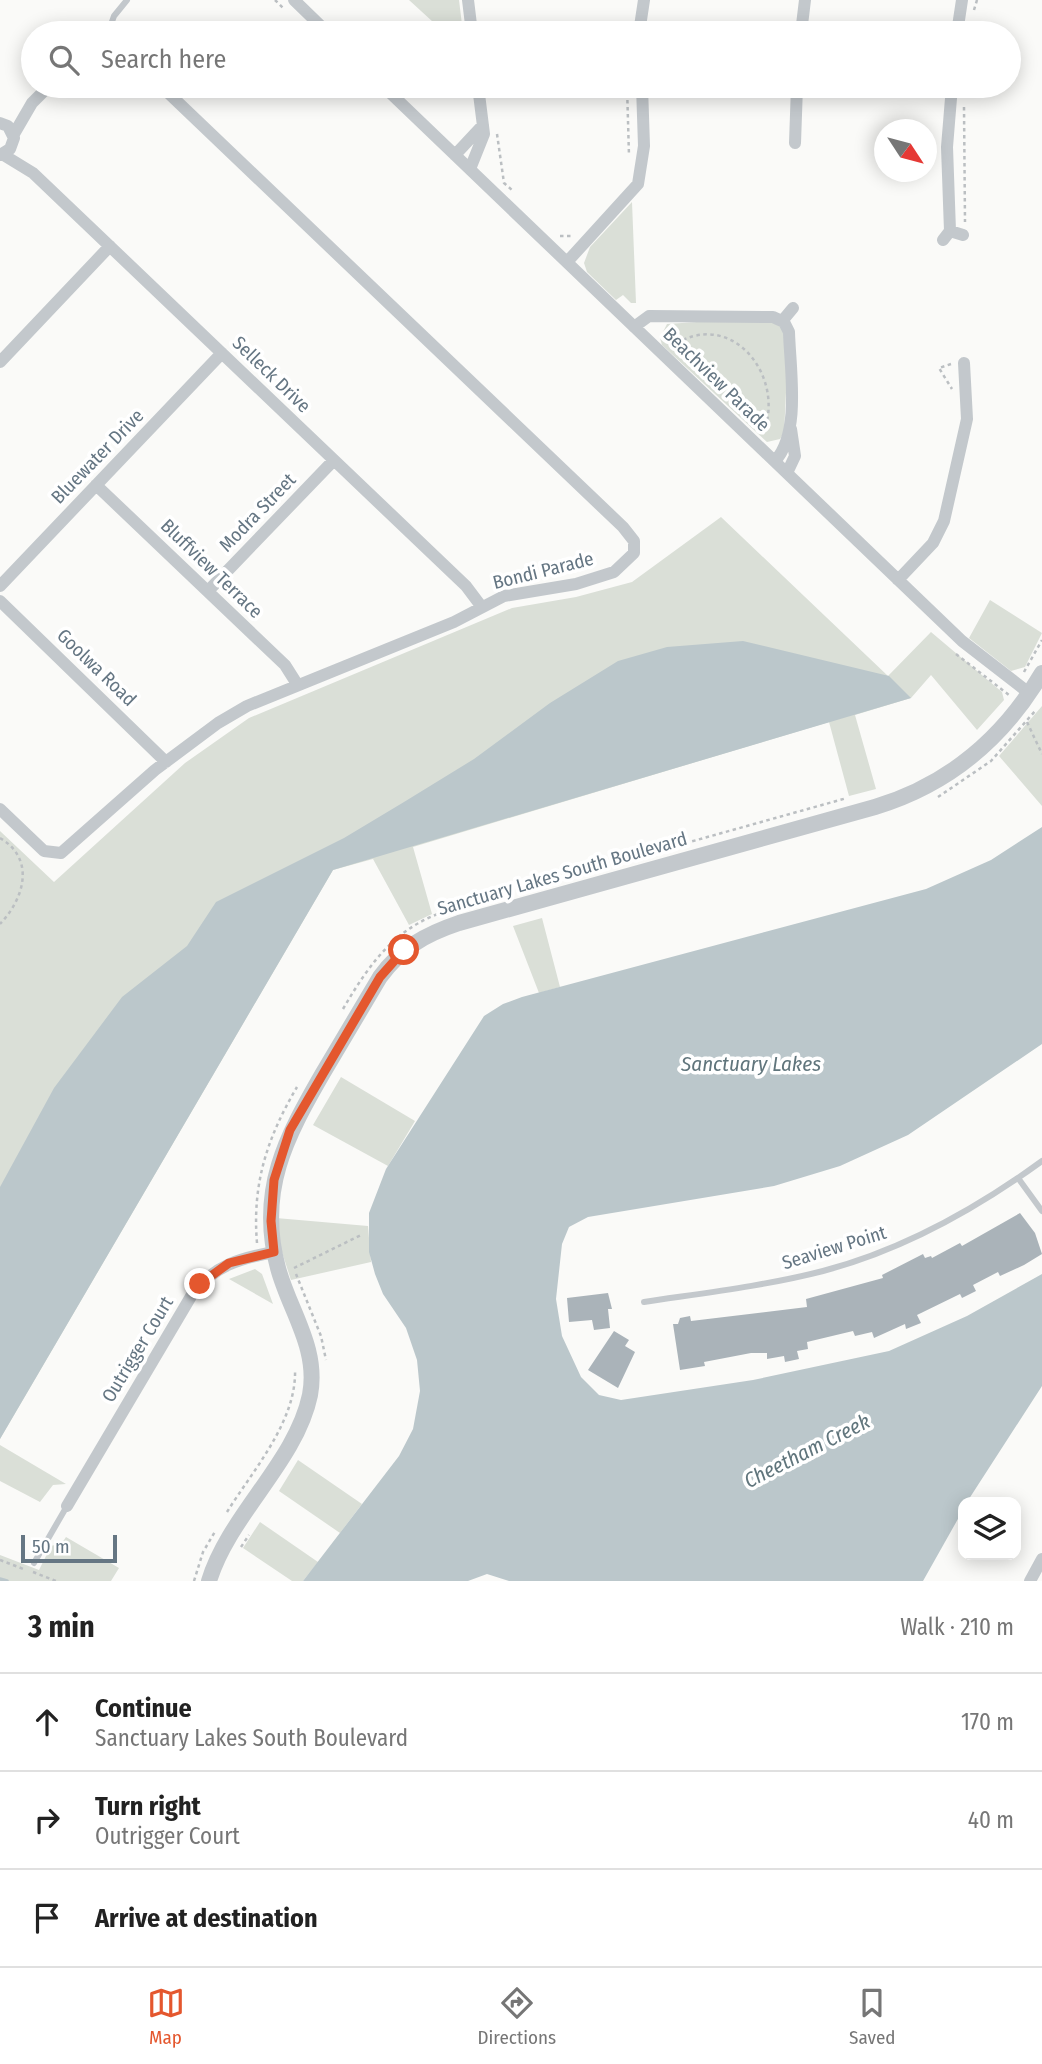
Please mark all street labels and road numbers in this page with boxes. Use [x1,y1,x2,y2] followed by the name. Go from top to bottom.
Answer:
[658,323,775,436] street label: Beachview Parade
[228,331,316,417] street label: Selleck Drive
[46,404,148,509] street label: Bluewater Drive
[214,468,301,556] street label: Modra Street
[156,514,267,623] street label: Bluffview Terrace
[490,547,596,594] street label: Bondi Parade
[52,624,141,711] street label: Goolwa Road
[435,827,690,920] street label: Sanctuary Lakes South Boulevard
[779,1221,890,1274] street label: Seaview Point
[97,1291,178,1406] street label: Outrigger Court

